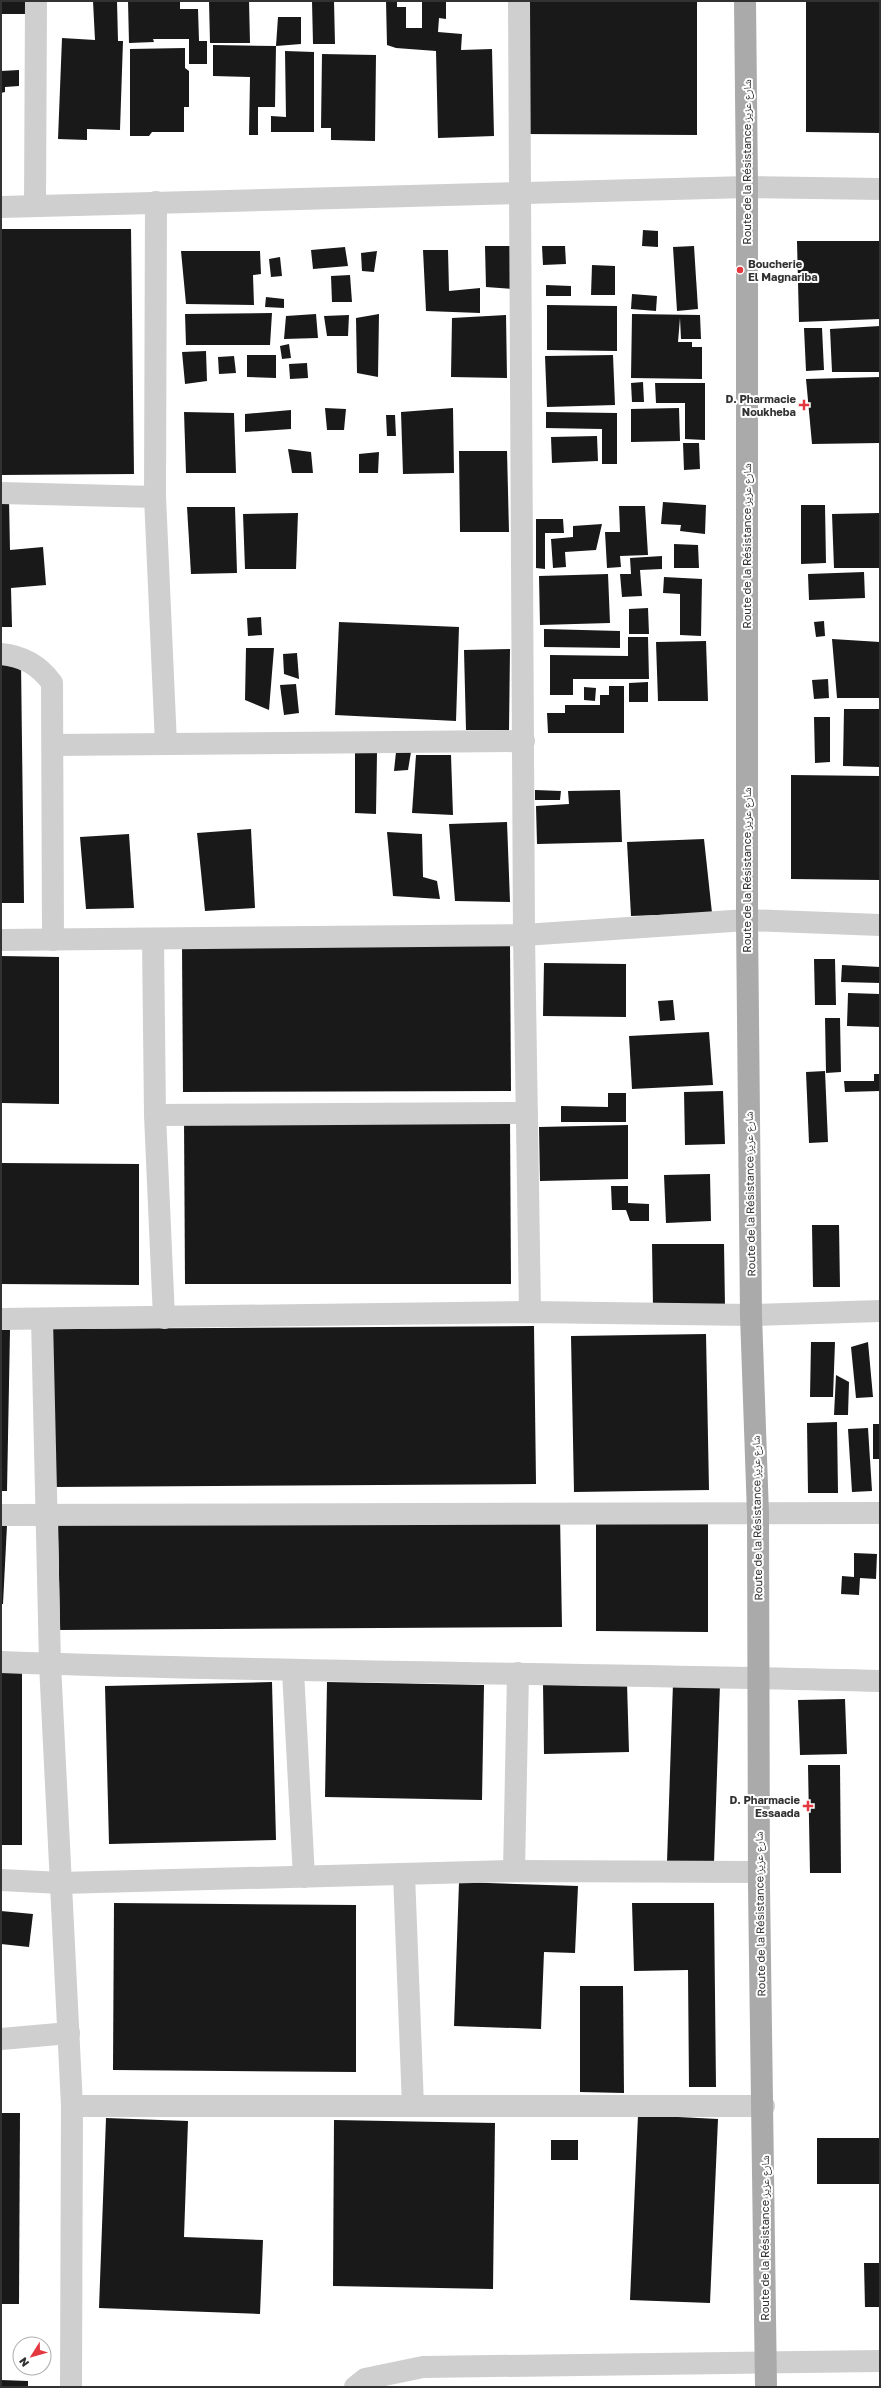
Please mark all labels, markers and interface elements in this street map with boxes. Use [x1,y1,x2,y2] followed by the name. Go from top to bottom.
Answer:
[740,79,754,245] street label: Route de la Résistance شارع عزيز
[748,257,818,283] place label: Boucherie El Magnariba
[735,265,745,275] marker: Boucherie El Magnariba
[726,392,797,418] place label: D. Pharmacie Noukheba
[799,400,809,410] marker: D. Pharmacie Noukheba
[740,463,754,629] street label: Route de la Résistance شارع عزيز
[740,787,754,953] street label: Route de la Résistance شارع عزيز
[742,1111,758,1277] street label: Route de la Résistance شارع عزيز
[749,1435,765,1601] street label: Route de la Résistance شارع عزيز
[730,1793,801,1819] place label: D. Pharmacie Essaada
[803,1801,813,1811] marker: D. Pharmacie Essaada
[752,1831,768,1997] street label: Route de la Résistance شارع عزيز
[758,2155,772,2321] street label: Route de la Résistance شارع عزيز
[12,2336,52,2376] north arrow
[16,2355,31,2370] text: N

